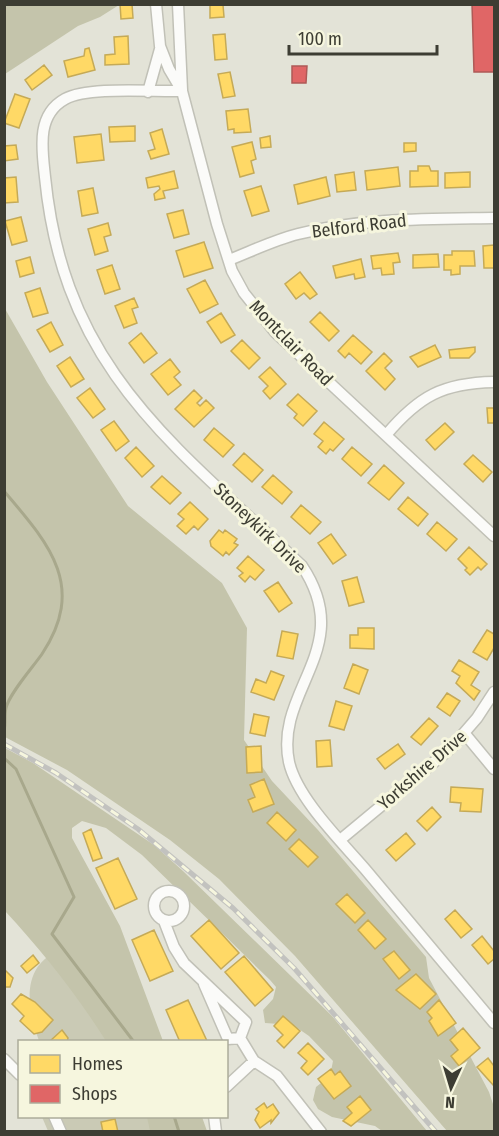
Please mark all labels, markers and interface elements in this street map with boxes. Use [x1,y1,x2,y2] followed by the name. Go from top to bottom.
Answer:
[289,18,438,56] scale bar
[298,28,342,50] text: 100 m
[310,209,408,243] street label: Belford Road
[245,295,337,391] street label: Montclair Road
[209,478,311,578] street label: Stoneykirk Drive
[373,725,471,815] street label: Yorkshire Drive
[18,1040,228,1118] legend
[72,1053,123,1075] text: Homes
[421,1058,481,1118] north arrow
[72,1083,117,1105] text: Shops
[445,1093,455,1112] text: N

